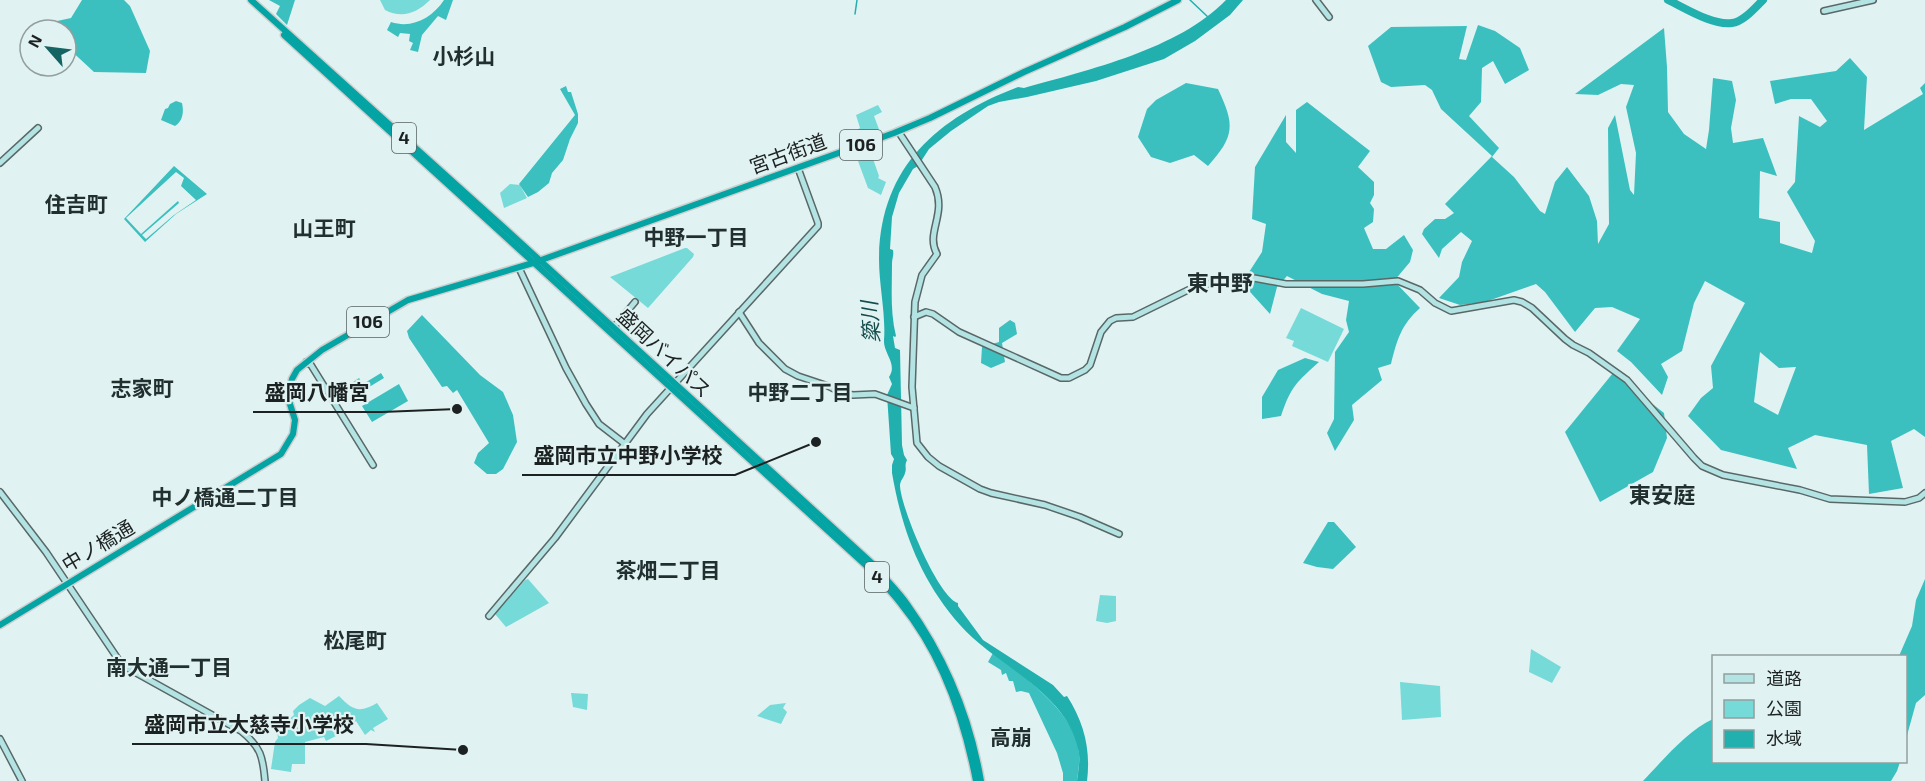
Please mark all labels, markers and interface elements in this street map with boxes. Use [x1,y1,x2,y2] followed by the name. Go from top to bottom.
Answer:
[18,18,78,78] north arrow
[23,31,45,50] text: N
[433,43,496,68] district label: 小杉山
[392,123,416,153] road number: 4
[746,128,829,178] street label: 宮古街道
[840,130,882,160] road number: 106
[45,191,108,216] district label: 住吉町
[293,215,356,240] district label: 山王町
[644,224,749,249] district label: 中野一丁目
[1187,269,1253,295] district label: 東中野
[855,298,883,344] water label: 簗川
[613,303,717,402] street label: 盛岡バイパス
[347,307,389,337] road number: 106
[253,373,382,412] callout: 盛岡八幡宮
[111,375,174,400] district label: 志家町
[265,379,370,404] text: 盛岡八幡宮
[748,379,853,404] district label: 中野二丁目
[522,436,735,475] callout: 盛岡市立中野小学校
[534,442,723,467] text: 盛岡市立中野小学校
[1629,481,1695,507] district label: 東安庭
[152,484,299,509] district label: 中ノ橋通二丁目
[57,514,138,576] street label: 中ノ橋通
[616,557,721,582] district label: 茶畑二丁目
[865,562,889,592] road number: 4
[324,627,387,652] district label: 松尾町
[106,654,232,679] district label: 南大通一丁目
[1712,655,1907,763] legend
[1766,667,1802,689] text: 道路
[1766,697,1802,719] text: 公園
[132,705,366,744] callout: 盛岡市立大慈寺小学校
[144,711,354,736] text: 盛岡市立大慈寺小学校
[990,724,1032,749] district label: 高崩
[1766,727,1802,749] text: 水域

